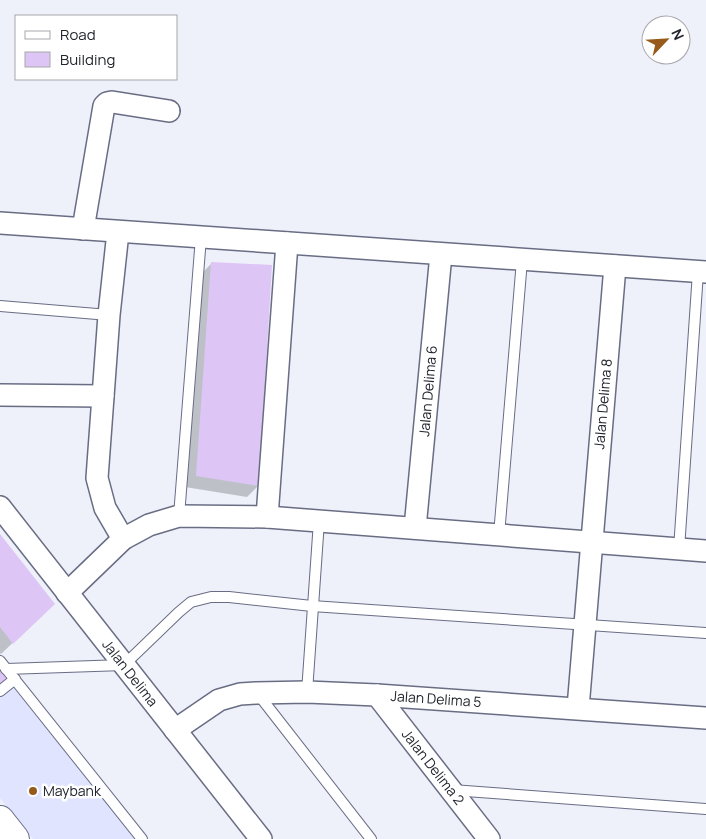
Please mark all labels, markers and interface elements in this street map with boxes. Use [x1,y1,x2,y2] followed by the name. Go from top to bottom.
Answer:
[15,15,178,80] legend
[641,15,691,65] north arrow
[60,24,96,45] text: Road
[667,26,689,43] text: N
[60,49,115,70] text: Building
[414,344,441,437] street label: Jalan Delima 6
[589,358,616,450] street label: Jalan Delima 8
[98,635,163,710] street label: Jalan Delima
[390,686,482,711] street label: Jalan Delima 5
[398,725,469,808] street label: Jalan Delima 2
[43,781,102,800] place label: Maybank
[27,785,39,797] marker: Maybank

